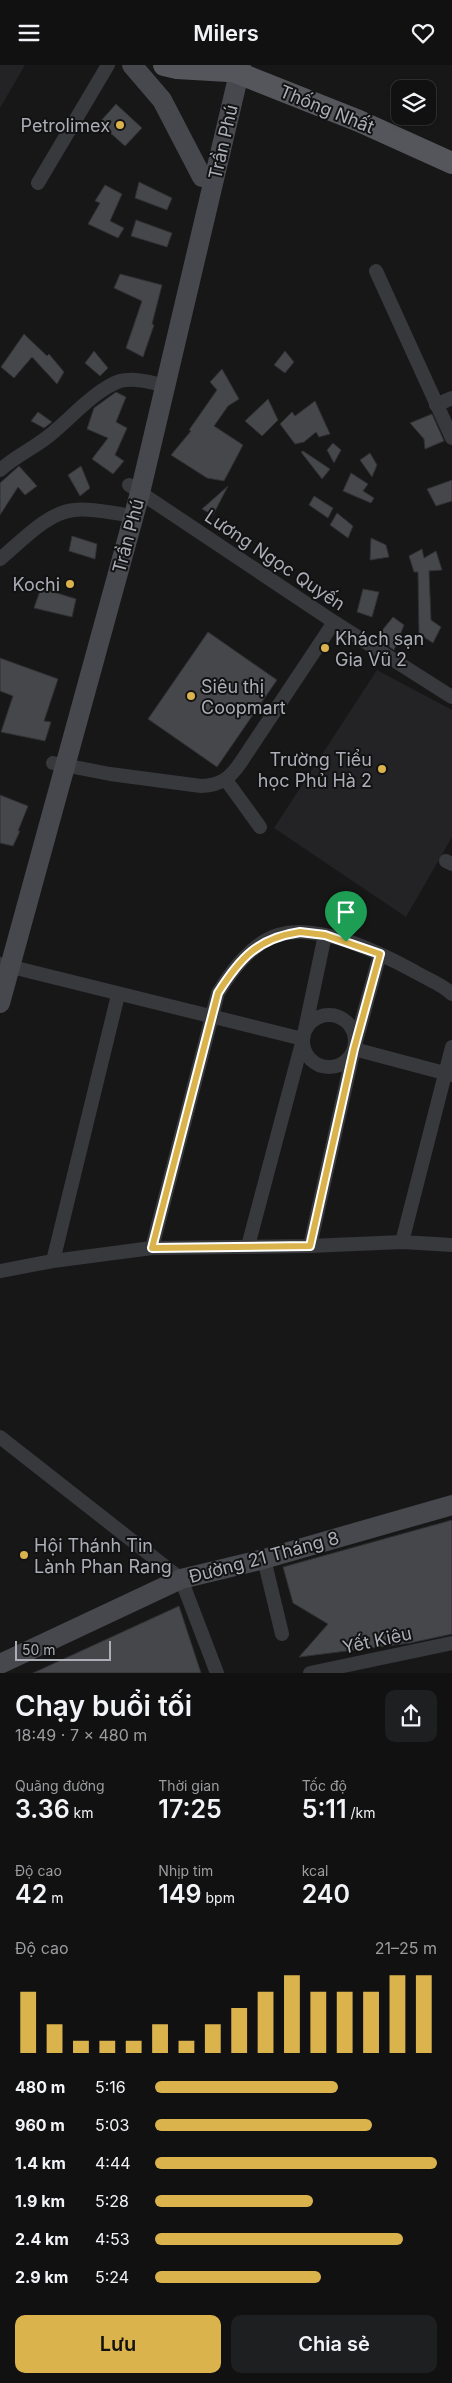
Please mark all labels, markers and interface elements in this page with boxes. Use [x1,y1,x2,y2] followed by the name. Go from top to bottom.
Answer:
[15,19,43,47] icon: menu
[409,19,437,47] icon: heart
[193,20,259,46] text: Milers
[391,80,436,125] map controls
[391,80,436,125] button: layers
[277,81,377,138] street label: Thống Nhất
[204,103,242,181] street label: Trần Phú
[21,115,110,136] place label: Petrolimex
[114,119,126,131] marker: Petrolimex
[108,497,148,575] street label: Trần Phú
[201,505,349,615] street label: Lương Ngọc Quyến
[13,574,60,595] place label: Kochi
[64,578,76,590] marker: Kochi
[335,628,424,670] place label: Khách sạn Gia Vũ 2
[319,642,331,654] marker: Khách sạn Gia Vũ 2
[201,676,286,718] place label: Siêu thị Coopmart
[185,690,197,702] marker: Siêu thị Coopmart
[258,749,372,791] place label: Trường Tiểu học Phủ Hà 2
[376,763,388,775] marker: Trường Tiểu học Phủ Hà 2
[325,891,367,942] pin
[332,898,360,926] icon: arrive
[187,1527,341,1587] street label: Đường 21 Tháng 8
[34,1535,172,1577] place label: Hội Thánh Tin Lành Phan Rang
[18,1549,30,1561] marker: Hội Thánh Tin Lành Phan Rang
[341,1622,413,1658] street label: Yết Kiêu
[15,1638,111,1661] scale bar
[22,1641,56,1658] text: 50 m
[15,1689,192,1723] text: Chạy buổi tối
[385,1690,437,1742] button: share
[15,1725,147,1745] text: 18:49 · 7 × 480 m
[15,1777,105,1794] text: Quãng đường
[158,1777,219,1794] text: Thời gian
[302,1777,347,1794] text: Tốc độ
[15,1794,70,1824] text: 3.36
[158,1794,222,1824] text: 17:25
[302,1794,347,1824] text: 5:11
[70,1804,94,1821] text: km
[347,1804,375,1821] text: /km
[15,1862,62,1879] text: Độ cao
[158,1862,213,1879] text: Nhịp tim
[302,1862,328,1879] text: kcal
[15,1879,47,1909] text: 42
[158,1879,202,1909] text: 149
[302,1879,350,1909] text: 240
[47,1889,63,1906] text: m
[202,1889,235,1906] text: bpm
[15,1938,69,1958] text: Độ cao
[375,1938,437,1958] text: 21–25 m
[15,2077,65,2097] text: 480 m
[95,2077,126,2097] text: 5:16
[15,2115,65,2135] text: 960 m
[95,2115,129,2135] text: 5:03
[15,2153,66,2173] text: 1.4 km
[95,2153,131,2173] text: 4:44
[15,2191,65,2211] text: 1.9 km
[95,2191,129,2211] text: 5:28
[15,2229,69,2249] text: 2.4 km
[95,2229,130,2249] text: 4:53
[15,2267,68,2287] text: 2.9 km
[95,2267,129,2287] text: 5:24
[15,2315,221,2373] button: Lưu
[231,2315,437,2373] button: Chia sẻ

